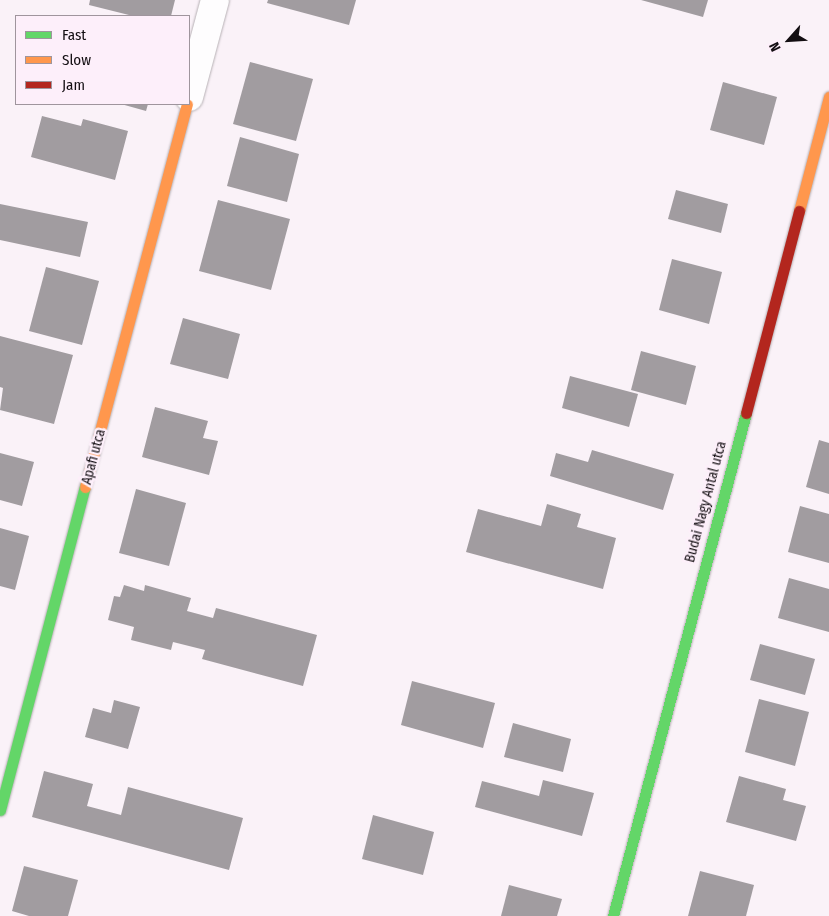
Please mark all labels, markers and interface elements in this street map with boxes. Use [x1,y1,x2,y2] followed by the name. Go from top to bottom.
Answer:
[15,15,190,105] legend
[764,15,814,65] north arrow
[62,26,86,44] text: Fast
[766,39,785,54] text: N
[62,51,91,69] text: Slow
[62,76,85,94] text: Jam
[79,428,109,486] street label: Apafi utca
[682,440,730,564] street label: Budai Nagy Antal utca

